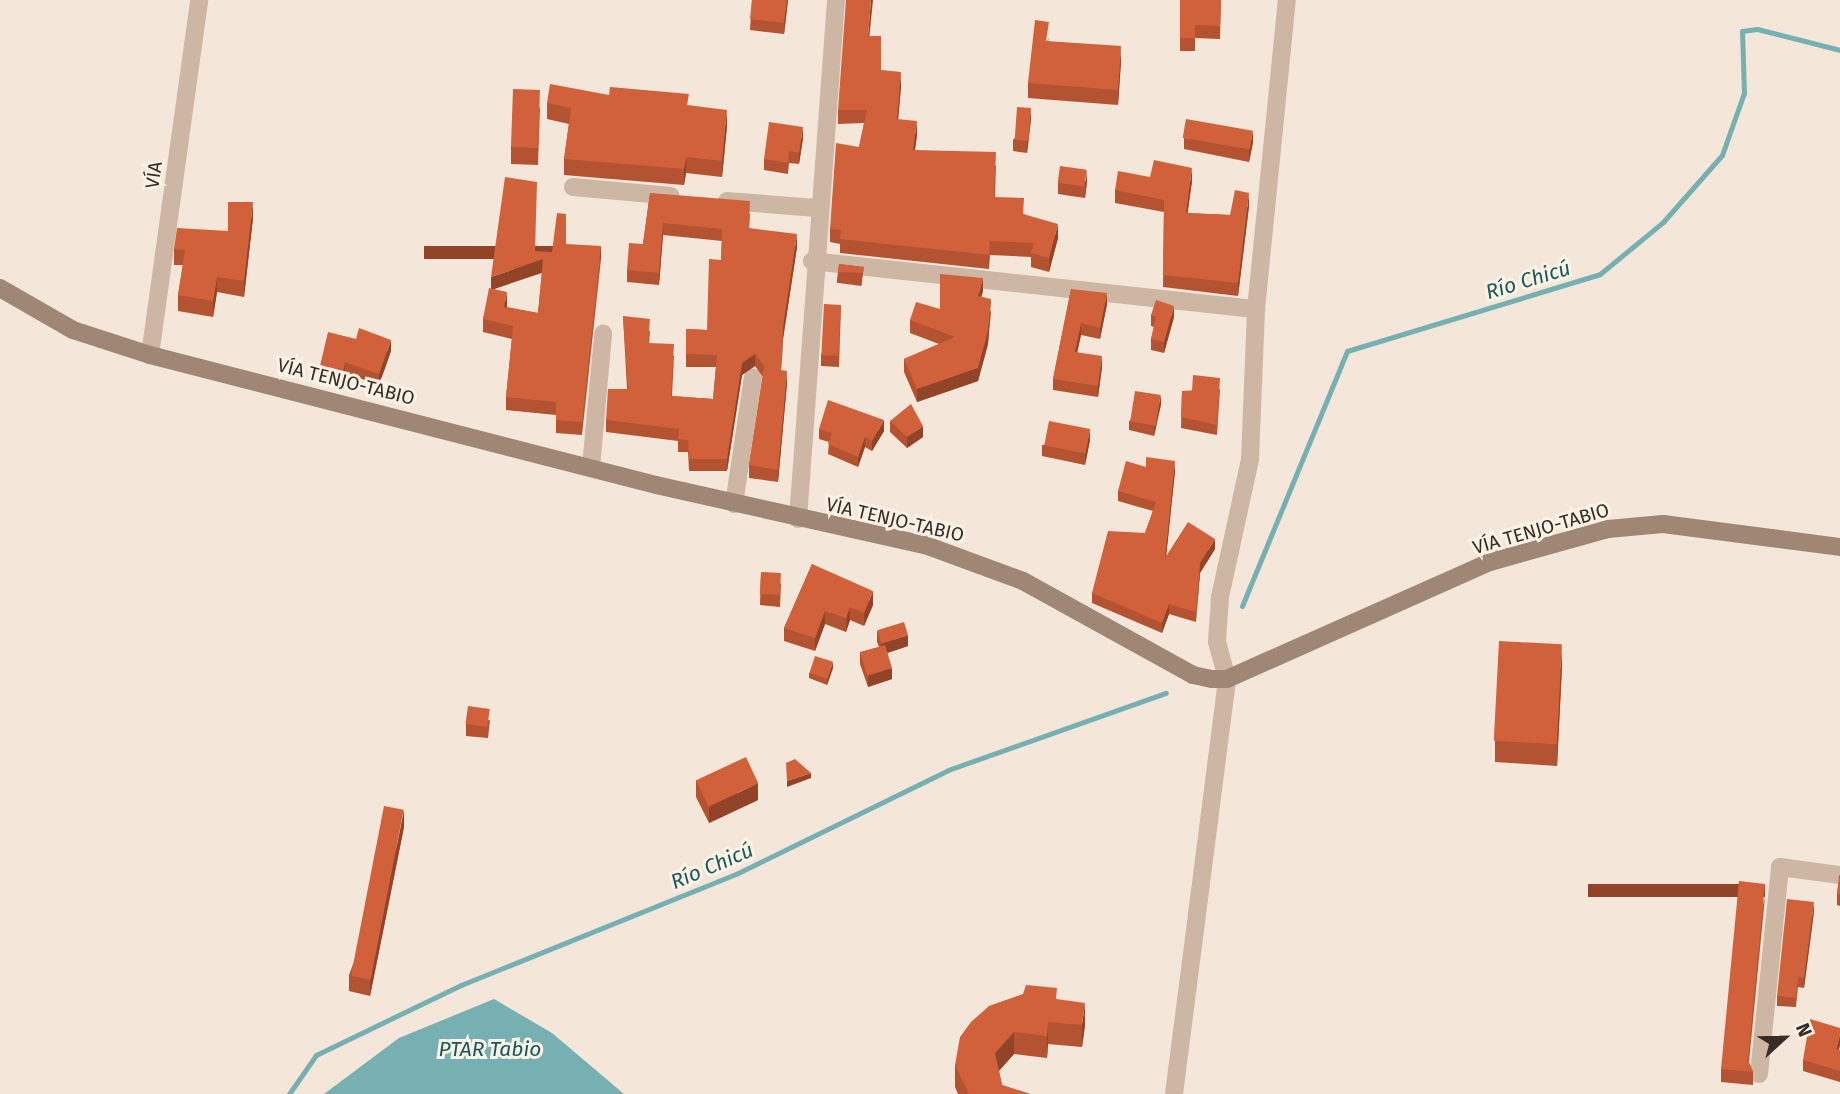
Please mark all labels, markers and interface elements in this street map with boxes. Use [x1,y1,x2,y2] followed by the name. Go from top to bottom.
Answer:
[141,160,167,190] street label: VÍA
[1483,255,1573,305] water label: Río Chicú
[275,354,417,410] street label: VÍA TENJO-TABIO
[824,493,966,547] street label: VÍA TENJO-TABIO
[1470,499,1612,559] street label: VÍA TENJO-TABIO
[667,837,757,895] water label: Río Chicú
[1749,1003,1819,1073] north arrow
[1791,1020,1817,1040] text: N
[439,1036,541,1062] water label: PTAR Tabio

